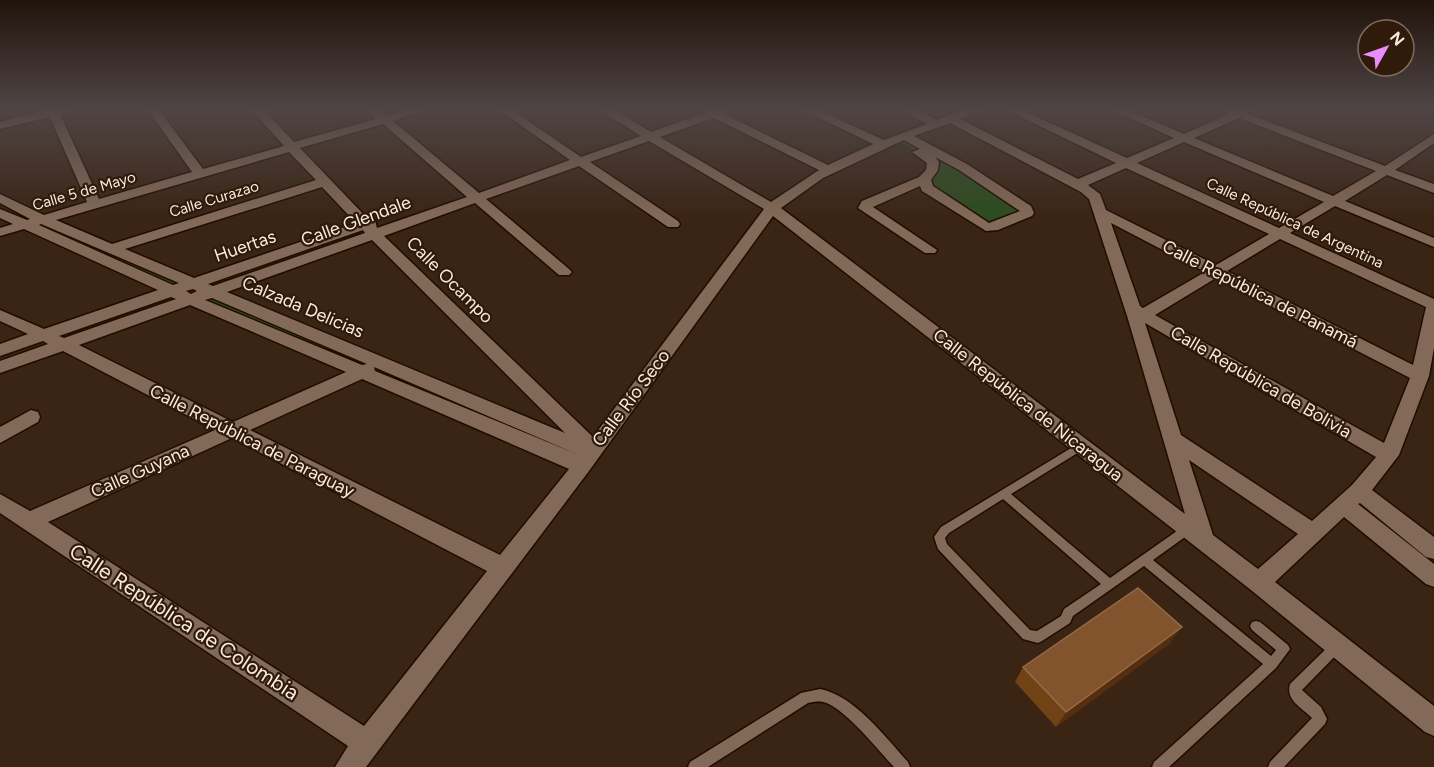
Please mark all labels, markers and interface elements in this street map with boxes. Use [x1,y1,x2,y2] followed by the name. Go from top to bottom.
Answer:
[1356,18,1416,78] north arrow
[1386,28,1408,50] text: N
[30,168,138,214] street label: Calle 5 de Mayo
[1204,174,1386,272] street label: Calle República de Argentina
[167,177,261,221] street label: Calle Curazao
[298,191,414,251] street label: Calle Glendale
[211,225,279,267] street label: Huertas
[402,232,498,328] street label: Calle Ocampo
[1159,235,1361,353] street label: Calle República de Panamá
[239,271,367,343] street label: Calzada Delicias
[1167,321,1355,443] street label: Calle República de Bolivia
[929,324,1127,486] street label: Calle República de Nicaragua
[587,345,675,451] street label: Calle Río Seco
[146,380,359,503] street label: Calle República de Paraguay
[87,439,193,503] street label: Calle Guyana
[65,538,304,705] street label: Calle República de Colombia

